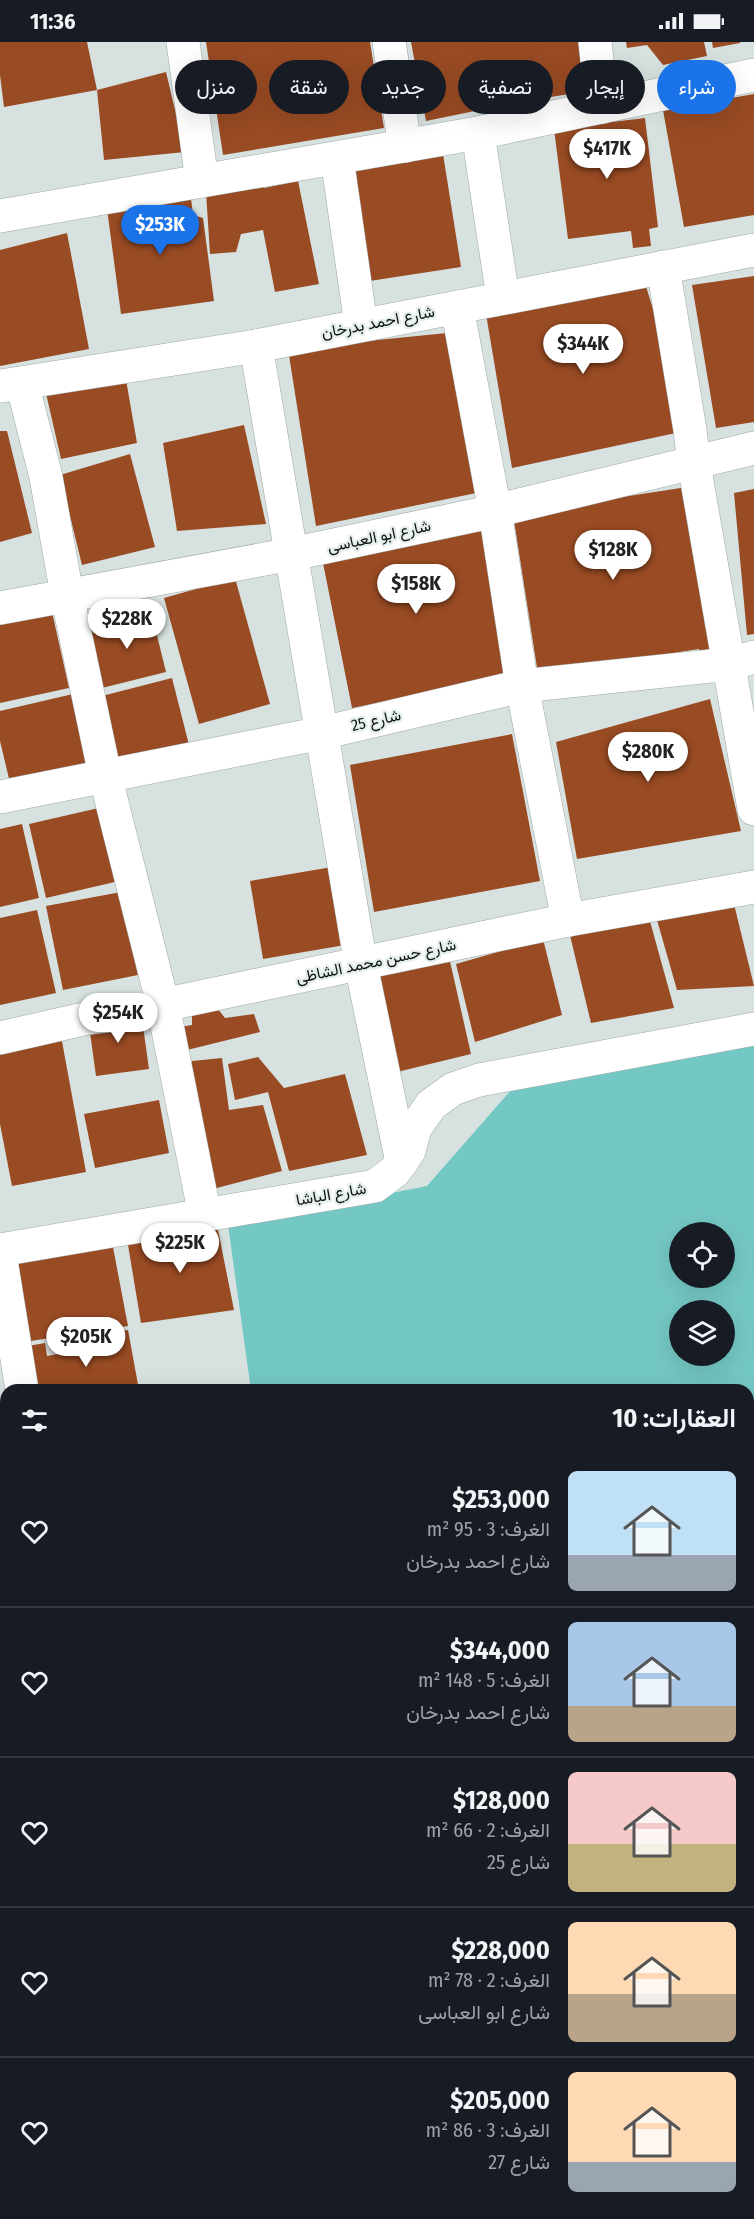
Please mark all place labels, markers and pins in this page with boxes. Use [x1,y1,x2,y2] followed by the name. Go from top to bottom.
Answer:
[565,129,649,180] pin: $417K
[118,205,202,256] pin: $253K
[541,324,625,375] pin: $344K
[571,530,655,581] pin: $128K
[374,564,458,615] pin: $158K
[85,599,169,650] pin: $228K
[606,732,690,783] pin: $280K
[76,993,160,1044] pin: $254K
[138,1223,222,1274] pin: $225K
[44,1317,128,1368] pin: $205K

